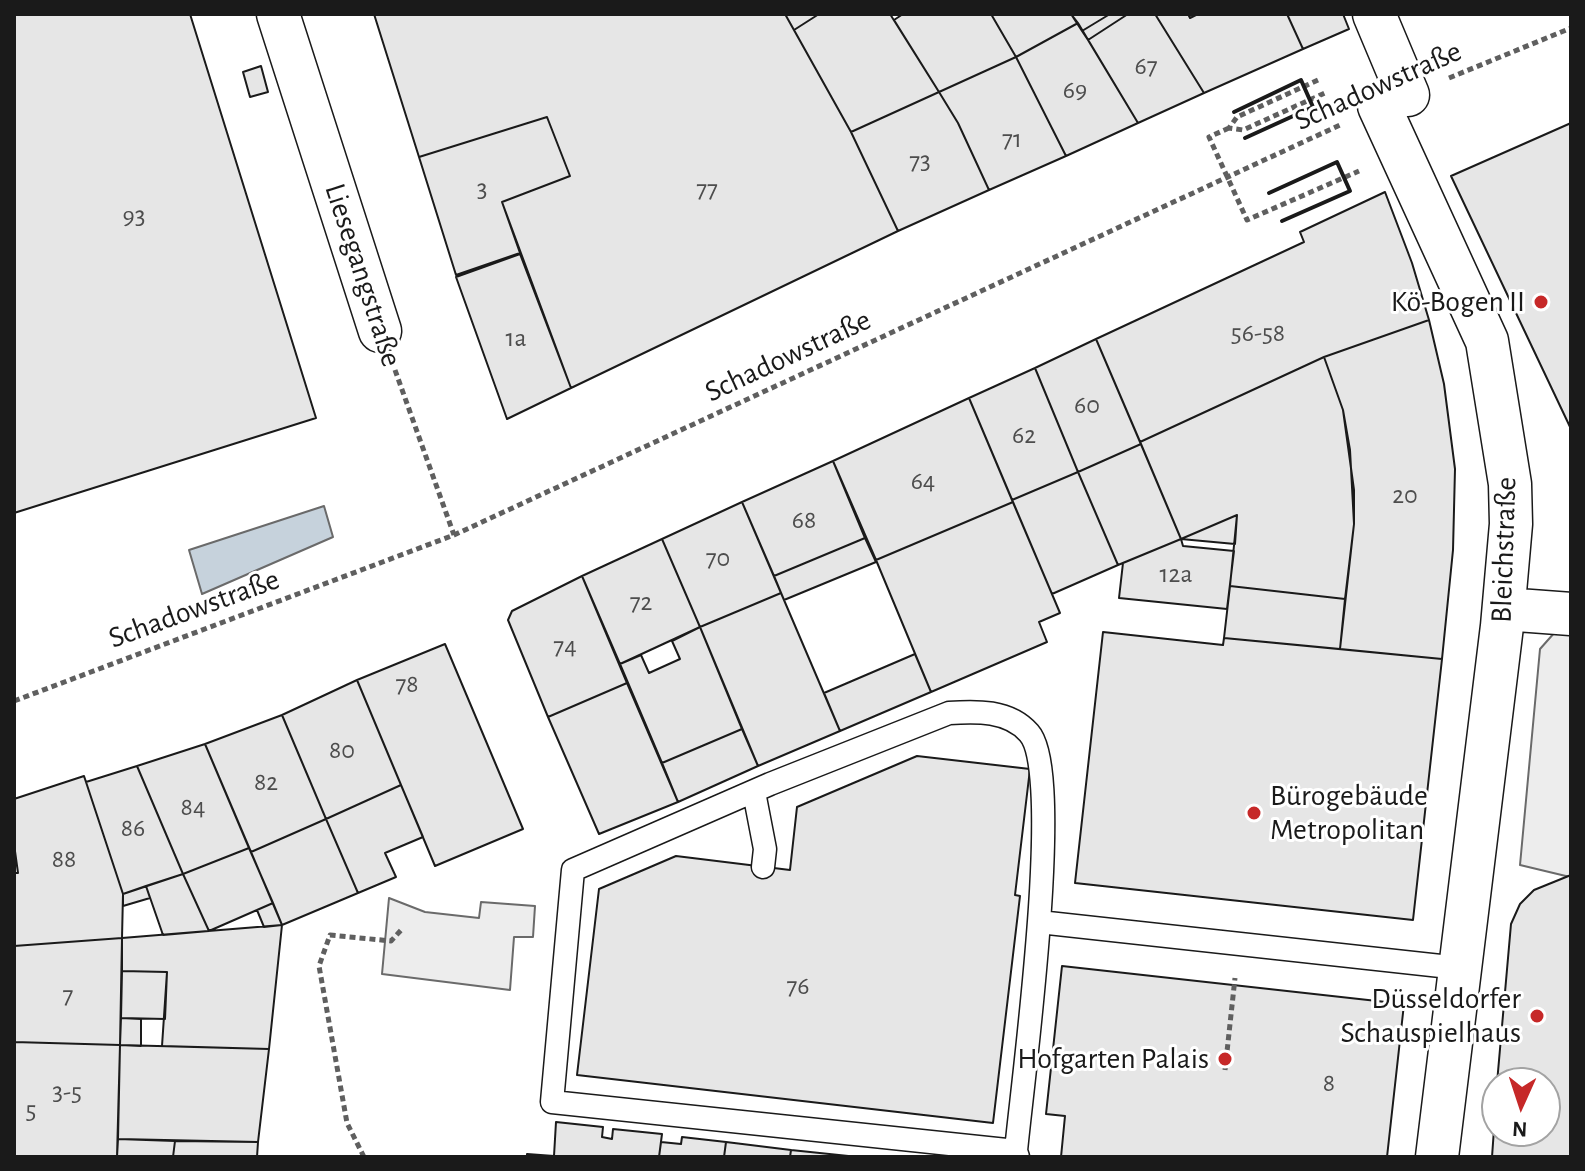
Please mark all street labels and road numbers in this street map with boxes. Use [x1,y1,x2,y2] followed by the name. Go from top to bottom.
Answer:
[1289,33,1467,139] street label: Schadowstraße
[316,179,410,371] street label: Liesegangstraße
[699,302,877,410] street label: Schadowstraße
[1483,476,1525,624] street label: Bleichstraße
[104,561,284,657] street label: Schadowstraße

